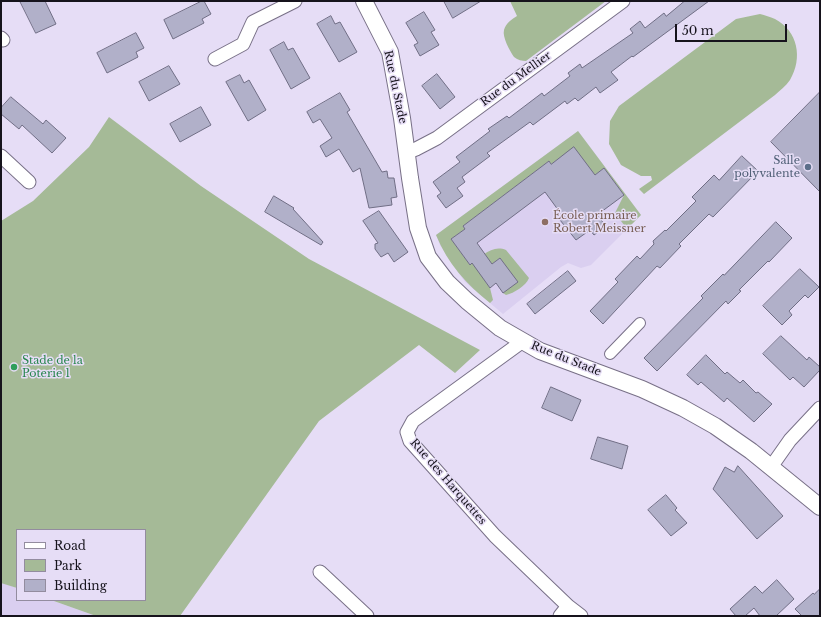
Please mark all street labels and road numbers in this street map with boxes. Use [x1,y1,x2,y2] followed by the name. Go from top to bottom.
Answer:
[381,49,409,125] street label: Rue du Stade
[478,49,554,109] street label: Rue du Mellier
[529,339,603,379] street label: Rue du Stade
[407,436,489,528] street label: Rue des Harquettes

